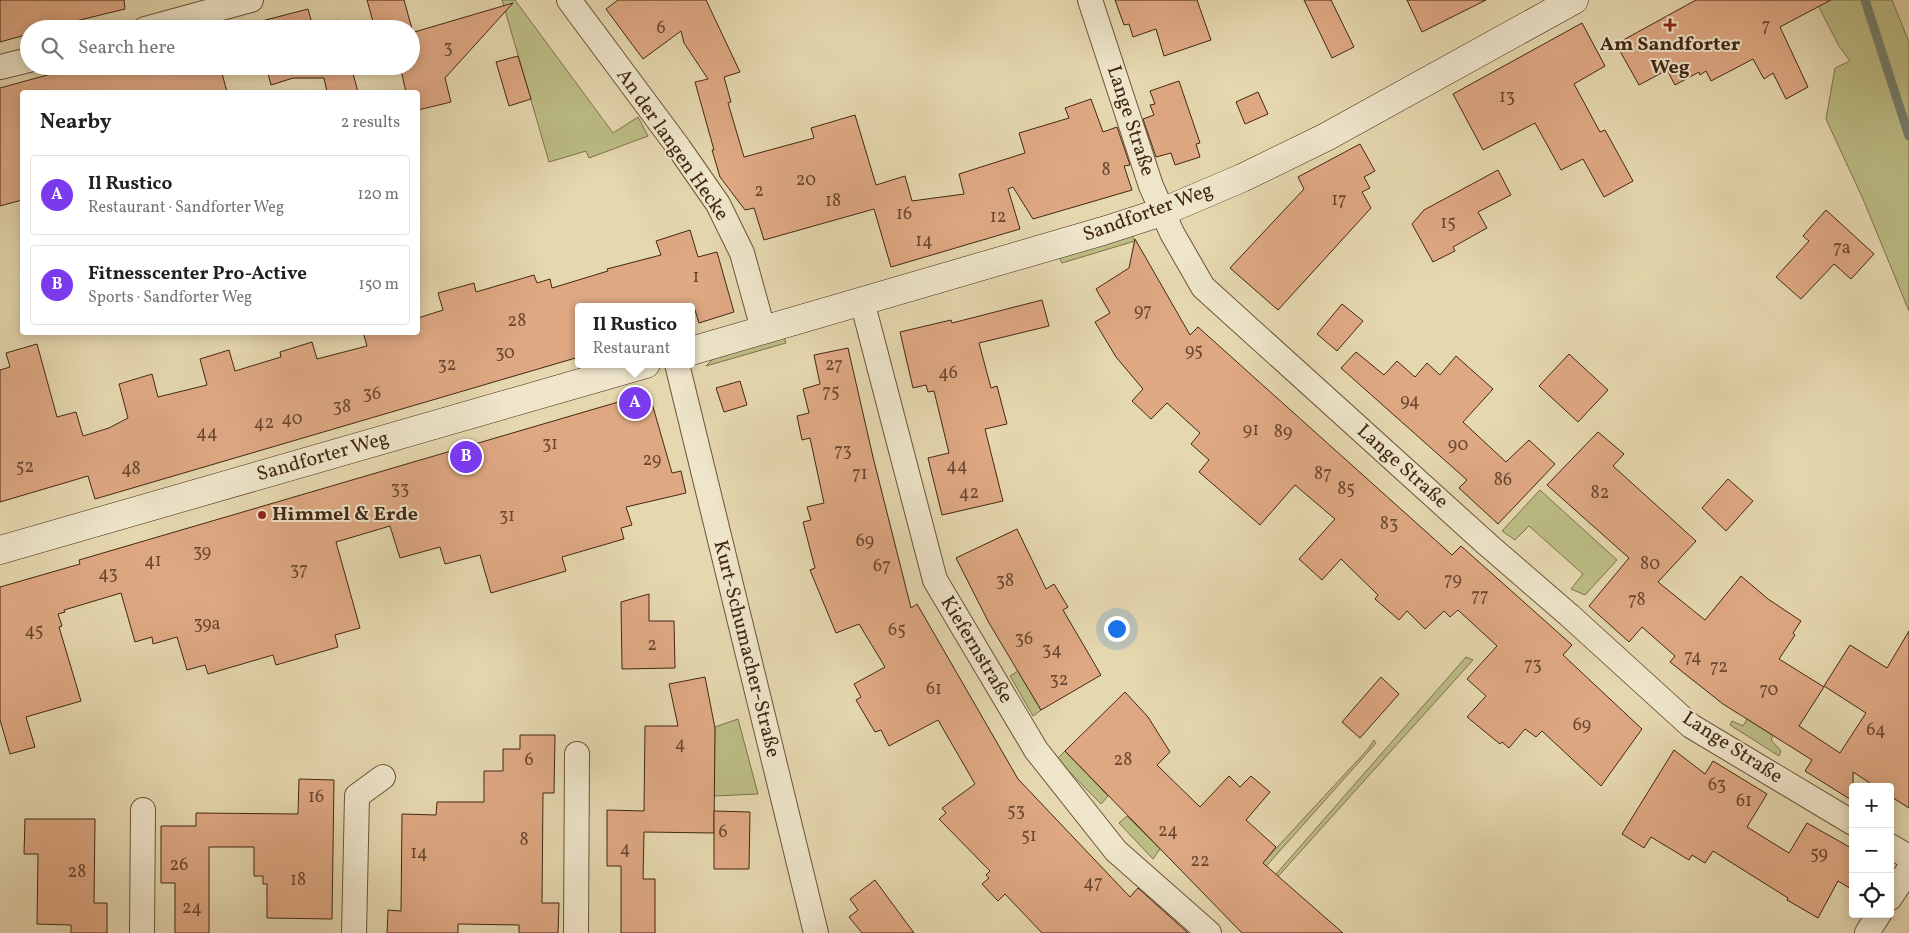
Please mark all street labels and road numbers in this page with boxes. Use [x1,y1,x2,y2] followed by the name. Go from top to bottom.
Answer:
[1099,62,1161,180] street label: Lange Straße
[609,63,735,227] street label: An der langen Hecke
[1079,177,1217,249] street label: Sandforter Weg
[1350,418,1454,516] street label: Lange Straße
[254,425,392,489] street label: Sandforter Weg
[705,537,787,761] street label: Kurt-Schumacher-Straße
[933,591,1019,709] street label: Kiefernstraße
[1676,705,1788,791] street label: Lange Straße

